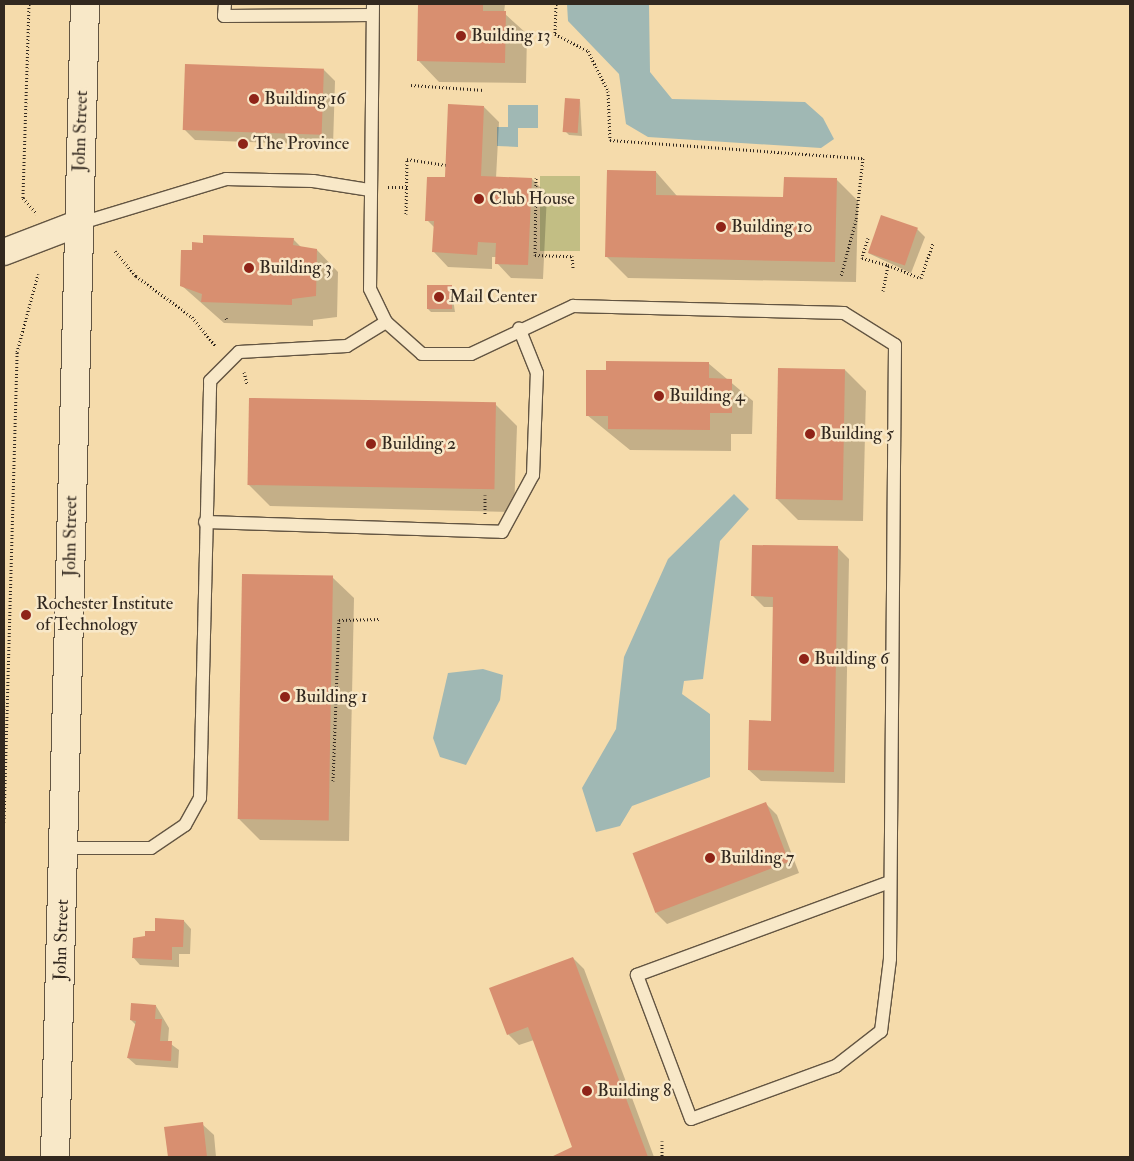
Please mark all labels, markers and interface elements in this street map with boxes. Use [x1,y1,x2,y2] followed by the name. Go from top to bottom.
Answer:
[471,25,550,47] place label: Building 13
[455,30,467,42] marker: Building 13
[264,88,345,110] place label: Building 16
[69,90,93,172] street label: John Street
[248,93,260,105] marker: Building 16
[253,133,349,155] place label: The Province
[237,138,249,150] marker: The Province
[489,188,575,210] place label: Club House
[473,193,485,205] marker: Club House
[731,216,813,238] place label: Building 10
[715,221,727,233] marker: Building 10
[259,257,332,279] place label: Building 3
[243,262,255,274] marker: Building 3
[449,286,537,308] place label: Mail Center
[433,291,445,303] marker: Mail Center
[669,385,745,407] place label: Building 4
[653,390,665,402] marker: Building 4
[820,423,894,445] place label: Building 5
[804,428,816,440] marker: Building 5
[381,433,456,455] place label: Building 2
[365,438,377,450] marker: Building 2
[59,495,83,577] street label: John Street
[36,594,173,636] place label: Rochester Institute of Technology
[20,609,32,621] marker: Rochester Institute of Technology
[814,648,889,670] place label: Building 6
[798,653,810,665] marker: Building 6
[295,686,367,708] place label: Building 1
[279,691,291,703] marker: Building 1
[720,847,794,869] place label: Building 7
[704,852,716,864] marker: Building 7
[50,899,74,981] street label: John Street
[597,1080,671,1102] place label: Building 8
[581,1085,593,1097] marker: Building 8

